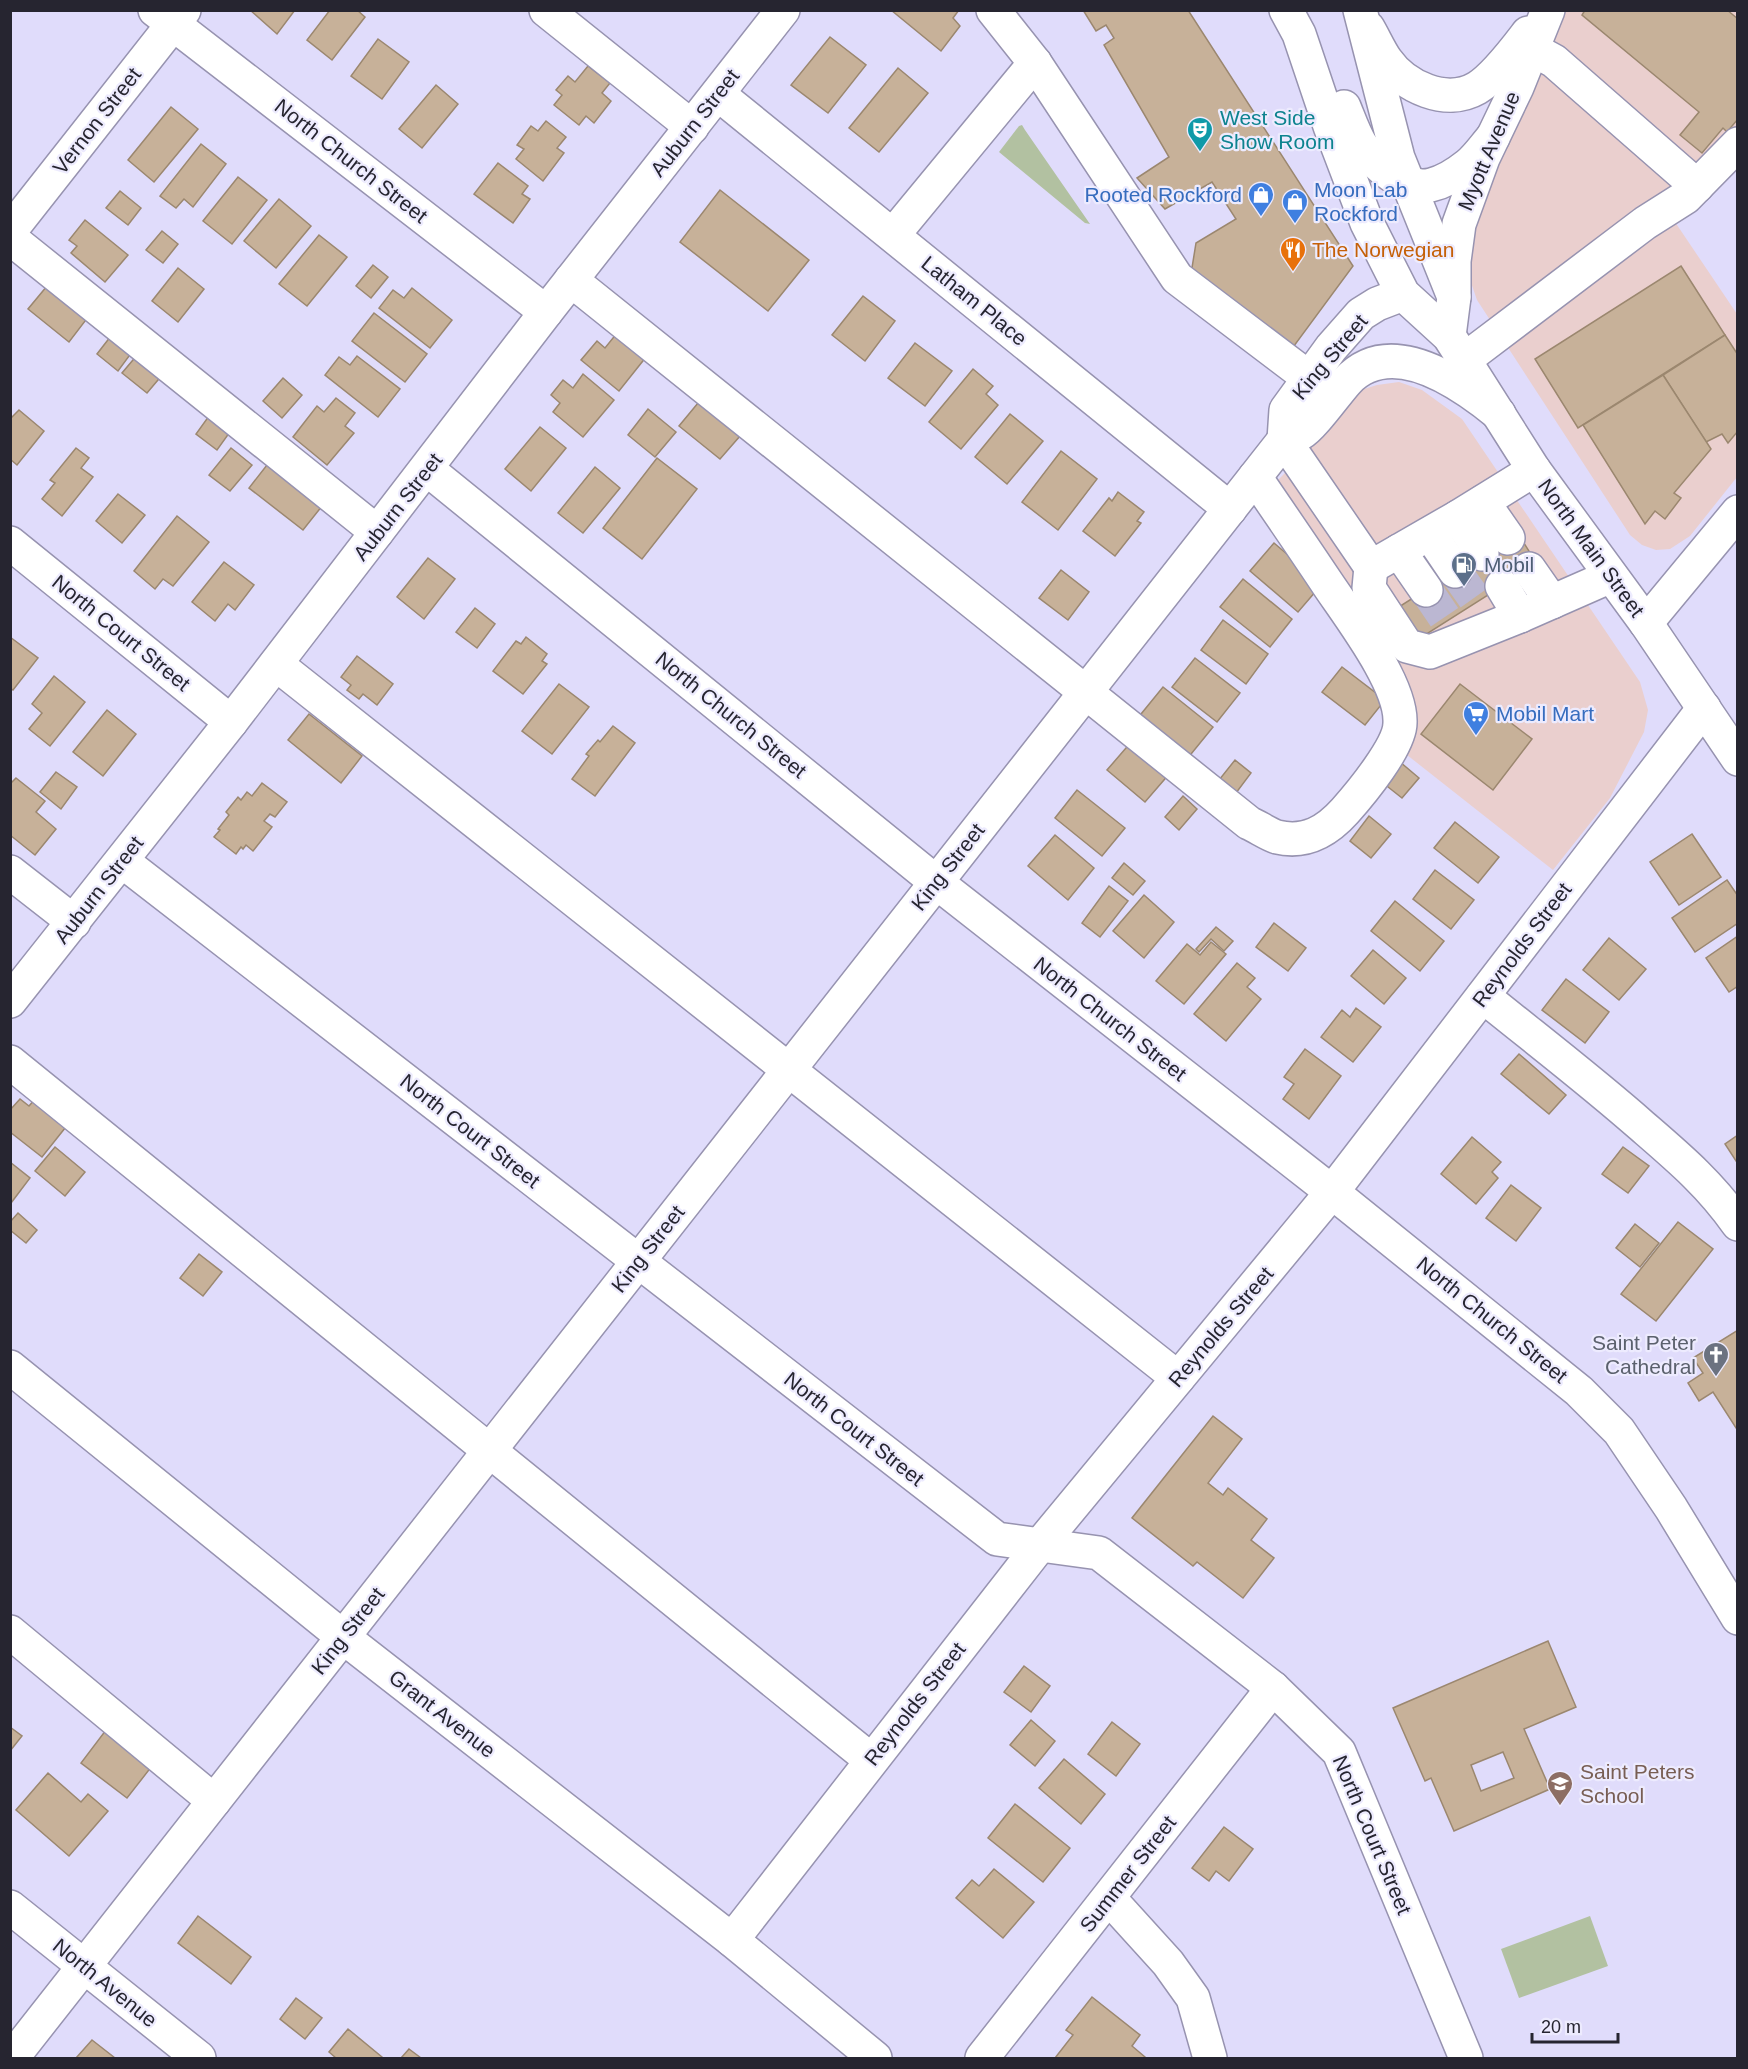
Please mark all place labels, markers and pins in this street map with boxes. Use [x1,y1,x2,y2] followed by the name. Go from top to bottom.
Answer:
[1220,106,1334,153] place label: West Side Show Room
[1185,115,1215,153] theatre icon: West Side Show Room
[1314,178,1407,225] place label: Moon Lab Rockford
[1246,180,1276,218] shop icon: Rooted Rockford
[1084,183,1242,206] place label: Rooted Rockford
[1280,187,1310,225] shop icon: Moon Lab Rockford
[1278,235,1308,273] restaurant icon: The Norwegian
[1312,238,1454,261] place label: The Norwegian
[1449,550,1479,588] fuel station icon: Mobil
[1484,553,1534,576] place label: Mobil
[1461,699,1491,737] supermarket icon: Mobil Mart
[1496,702,1594,725] place label: Mobil Mart
[1592,1331,1696,1378] place label: Saint Peter Cathedral
[1701,1340,1731,1378] church icon: Saint Peter Cathedral
[1580,1760,1694,1807] place label: Saint Peters School
[1545,1769,1575,1807] school or university icon: Saint Peters School

